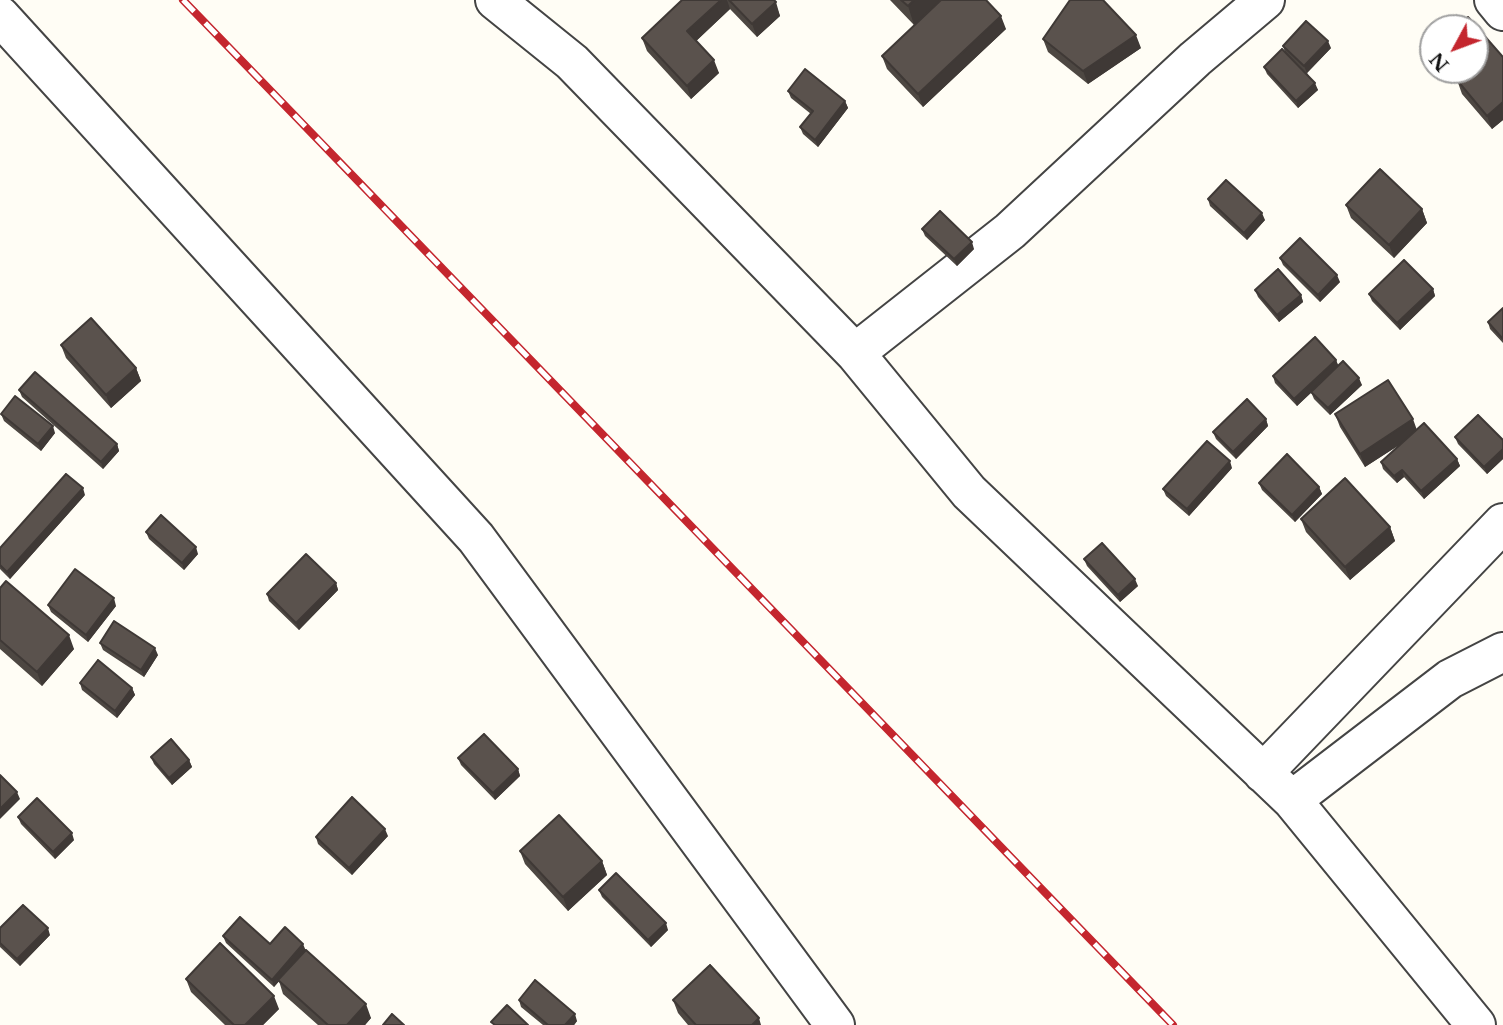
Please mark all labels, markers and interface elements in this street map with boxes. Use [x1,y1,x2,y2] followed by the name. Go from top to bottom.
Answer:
[1419,14,1489,84] north arrow
[1425,48,1454,76] text: N

